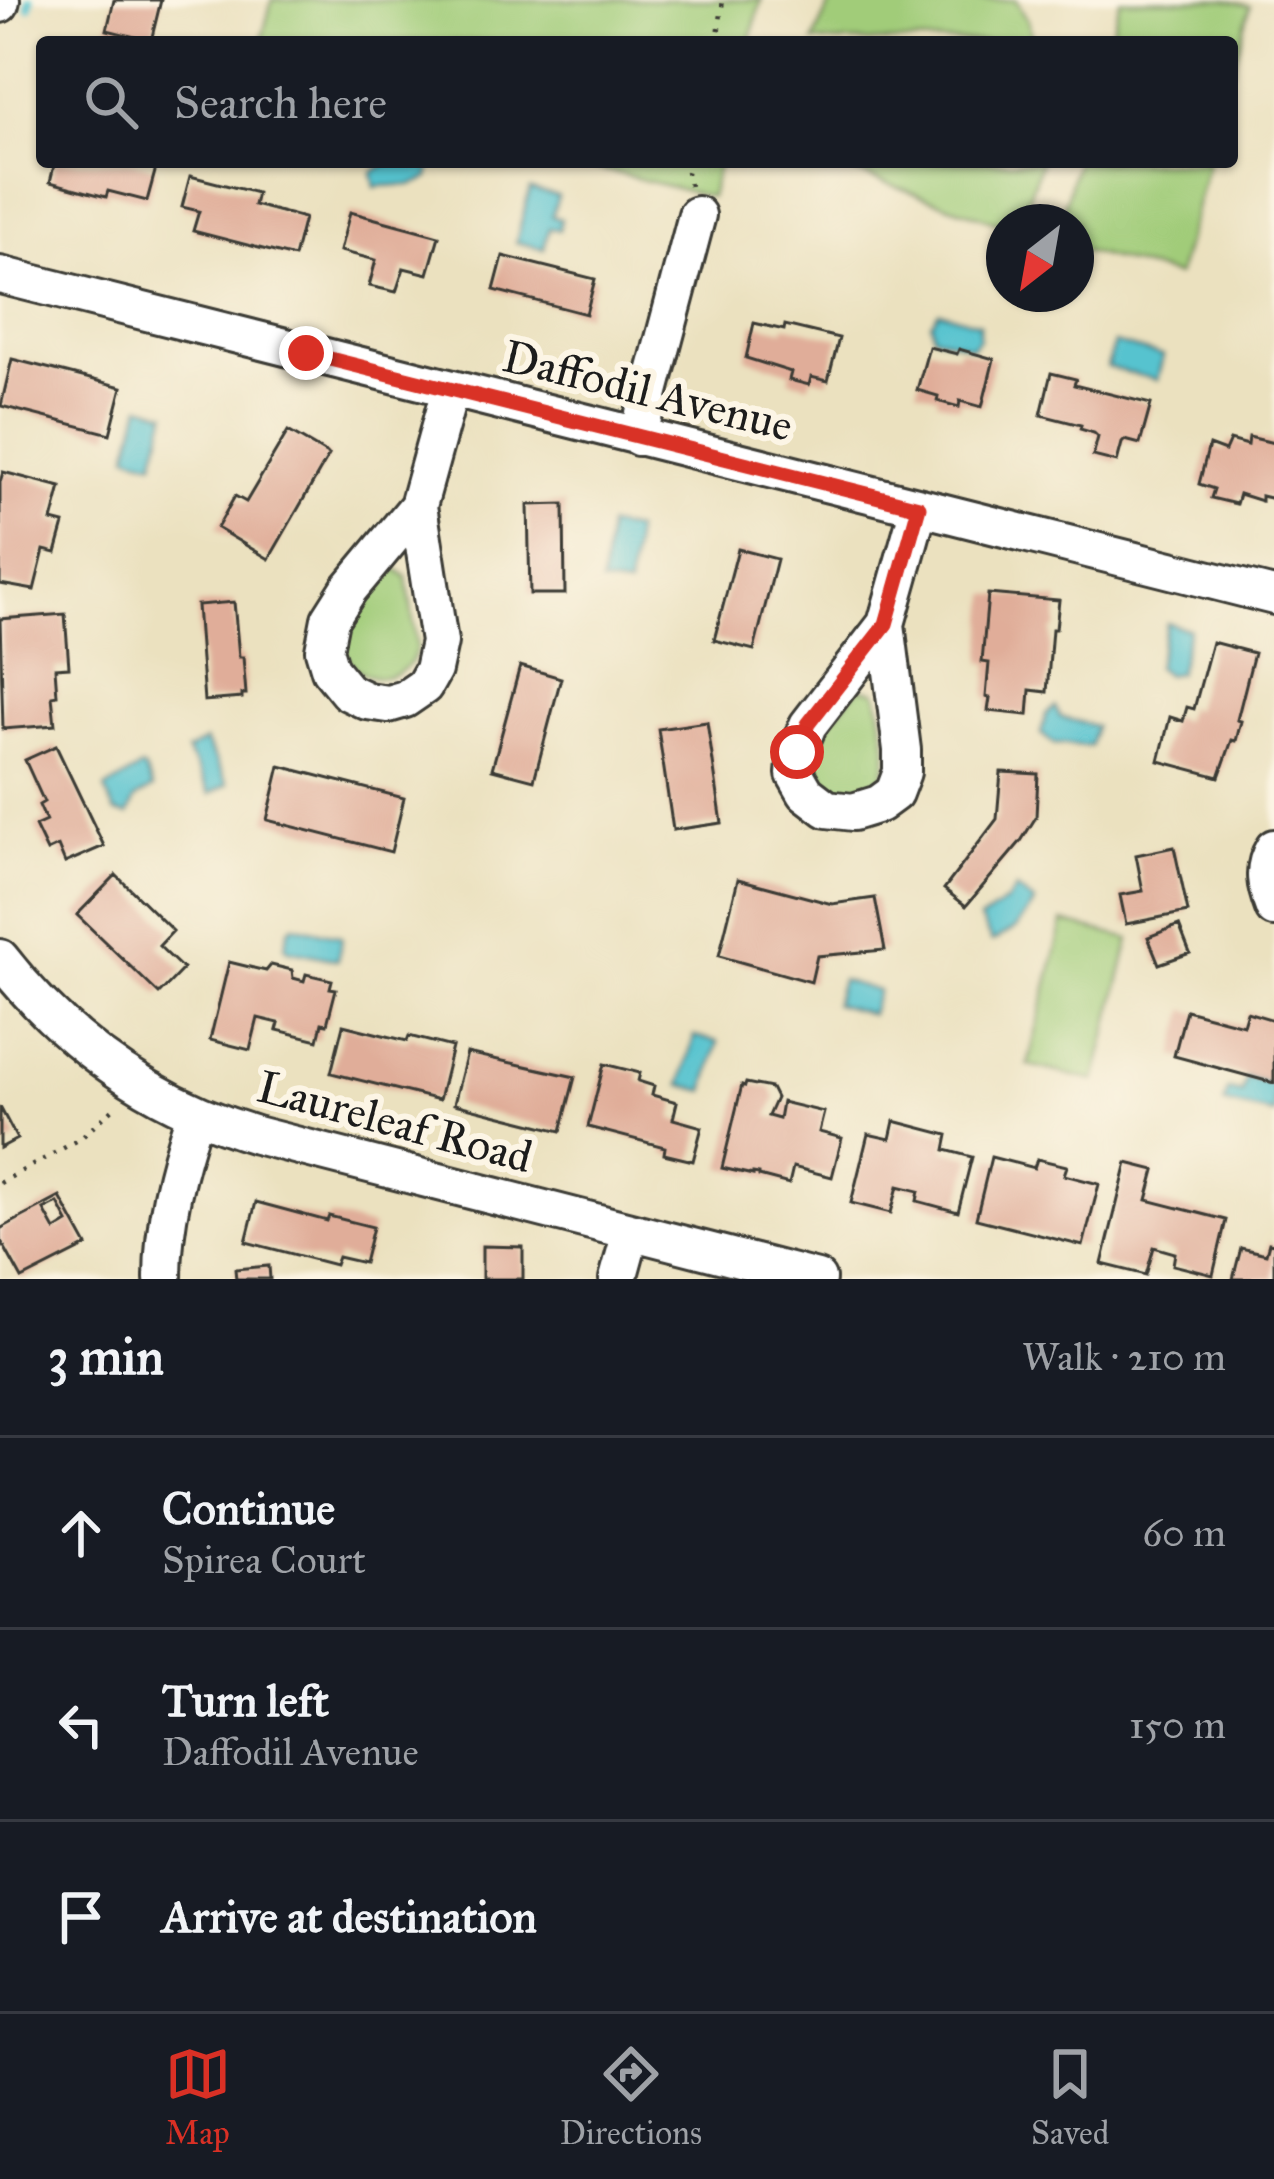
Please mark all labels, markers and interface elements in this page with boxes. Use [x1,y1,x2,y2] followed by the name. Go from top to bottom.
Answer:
[36,36,1238,168] search box
[78,69,144,135] icon: search
[174,75,387,130] text: Search here
[986,204,1094,312] north arrow
[279,326,333,380] route end
[497,328,798,453] street label: Daffodil Avenue
[770,725,824,779] route start
[252,1058,539,1185] street label: Laureleaf Road
[48,1326,164,1388] text: 3 min
[1022,1333,1226,1381] text: Walk · 210 m
[162,1481,335,1536] text: Continue
[48,1500,114,1566] icon: ahead
[1142,1509,1226,1557] text: 60 m
[162,1536,366,1584] text: Spirea Court
[162,1673,329,1728] text: Turn left
[48,1692,114,1758] icon: left
[1129,1701,1226,1749] text: 150 m
[162,1728,419,1776] text: Daffodil Avenue
[48,1884,114,1950] icon: arrive
[162,1889,537,1944] text: Arrive at destination
[165,2041,231,2153] tab: Map
[560,2041,702,2153] tab: Directions
[1031,2041,1109,2153] tab: Saved

